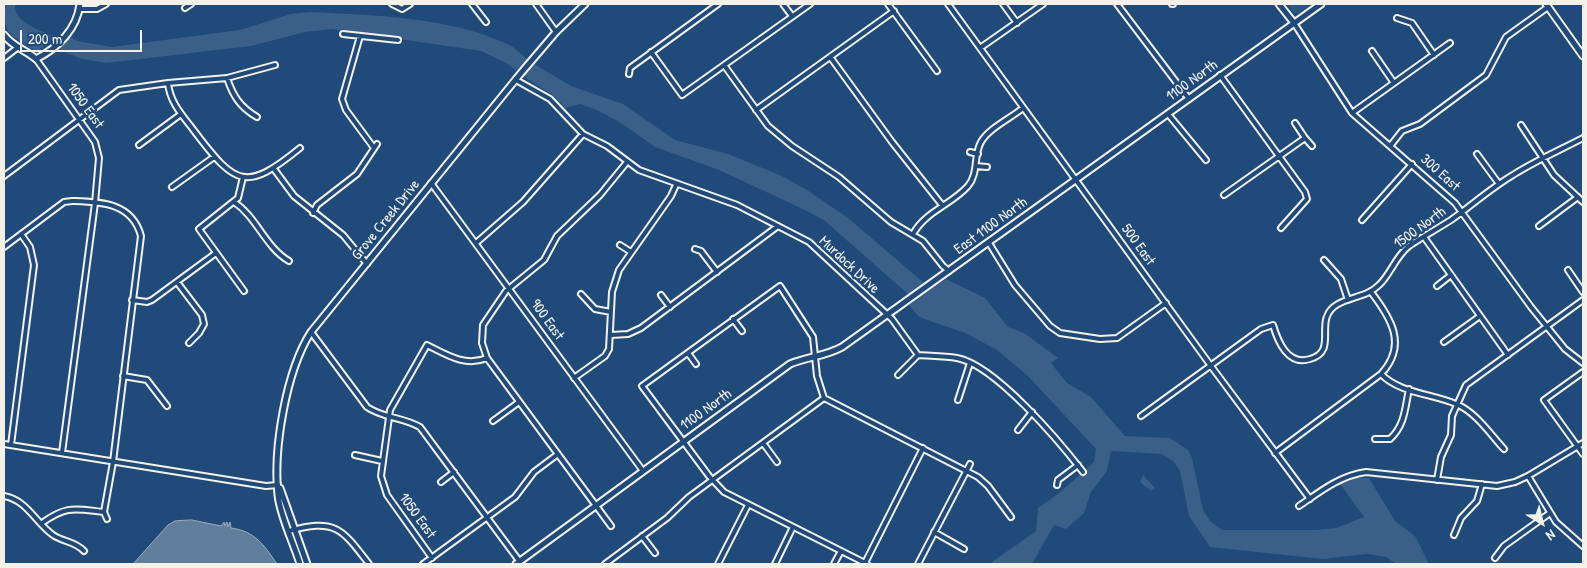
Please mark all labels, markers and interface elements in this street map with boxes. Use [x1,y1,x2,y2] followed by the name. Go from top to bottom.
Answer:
[22,20,145,52] scale bar
[28,28,62,49] text: 200 m
[1163,56,1221,106] street label: 1100 North
[62,80,108,132] street label: 1050 East
[1416,151,1464,195] street label: 300 East
[348,176,424,264] street label: Grove Creek Drive
[951,193,1031,259] street label: East 1100 North
[1390,203,1450,253] street label: 1500 North
[1117,221,1159,269] street label: 500 East
[815,232,883,298] street label: Murdock Drive
[526,296,568,344] street label: 900 East
[677,385,735,435] street label: 1100 North
[394,490,440,542] street label: 1050 East
[1517,498,1567,548] north arrow
[1543,526,1560,545] text: N

